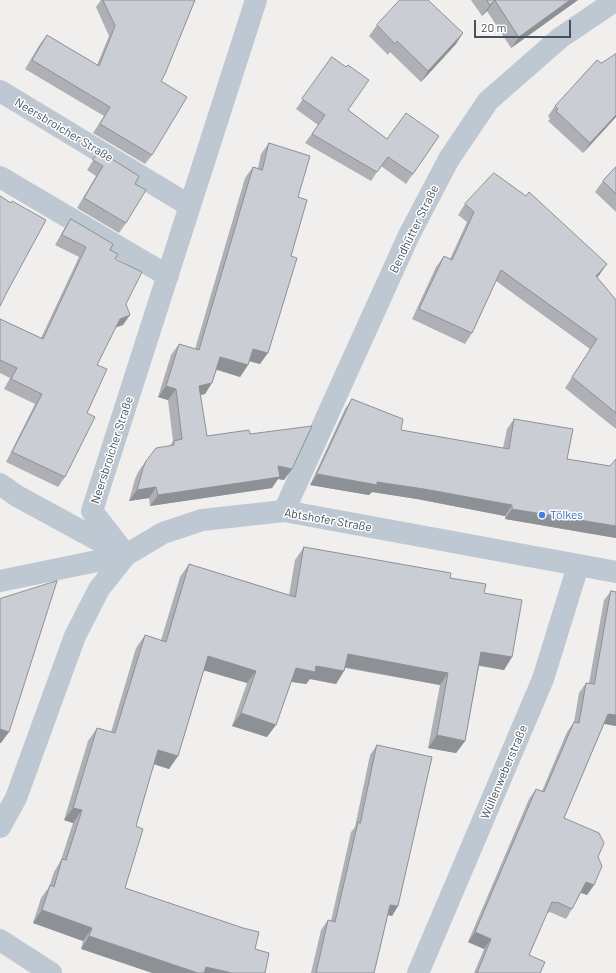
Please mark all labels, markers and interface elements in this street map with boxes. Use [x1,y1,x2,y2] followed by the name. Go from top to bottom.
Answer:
[476,12,573,38] scale bar
[481,20,507,34] text: 20 m
[12,95,116,165] street label: Neersbroicher Straße
[386,183,442,275] street label: Bendhütter Straße
[88,394,136,506] street label: Neersbroicher Straße
[283,505,373,535] street label: Abtshofer Straße
[550,508,583,522] place label: Tölkes
[537,510,547,520] marker: Tölkes
[478,723,530,821] street label: Wüllenweberstraße

